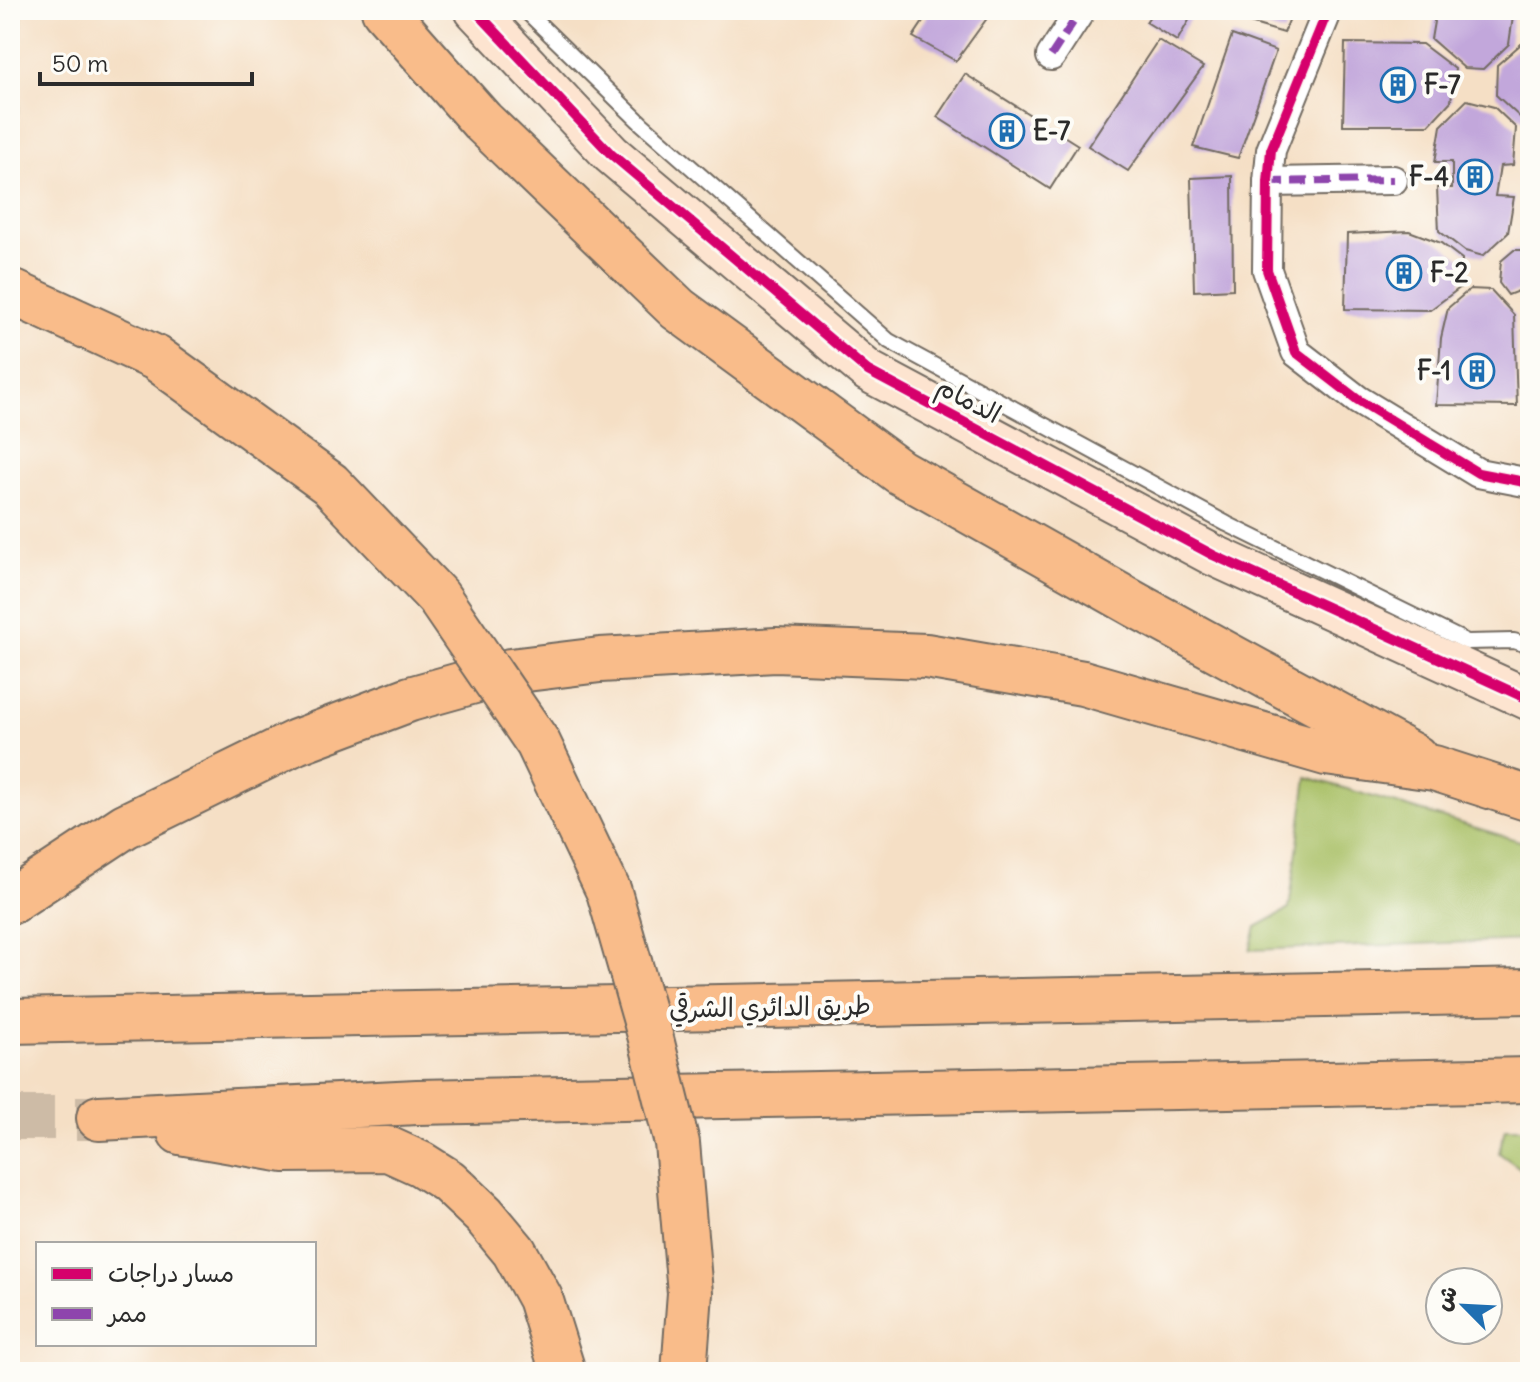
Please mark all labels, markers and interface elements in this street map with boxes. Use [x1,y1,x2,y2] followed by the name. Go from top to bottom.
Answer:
[40,36,252,86] scale bar
[52,48,108,78] text: 50 m
[1379,66,1417,104] building icon: F-7
[1424,68,1461,101] place label: F-7
[988,112,1026,150] building icon: E-7
[1033,114,1071,147] place label: E-7
[1456,158,1494,196] building icon: F-4
[1409,160,1449,193] place label: F-4
[1385,254,1423,292] building icon: F-2
[1430,256,1468,289] place label: F-2
[1458,352,1496,390] building icon: F-1
[1417,354,1451,387] place label: F-1
[930,369,1007,434] street label: الدمام
[669,988,871,1028] street label: طريق الدائري الشرقي
[36,1242,316,1346] legend
[108,1258,234,1288] text: مسار دراجات
[1424,1266,1504,1346] north arrow
[1428,1281,1463,1315] text: ش
[106,1298,147,1328] text: ممر

